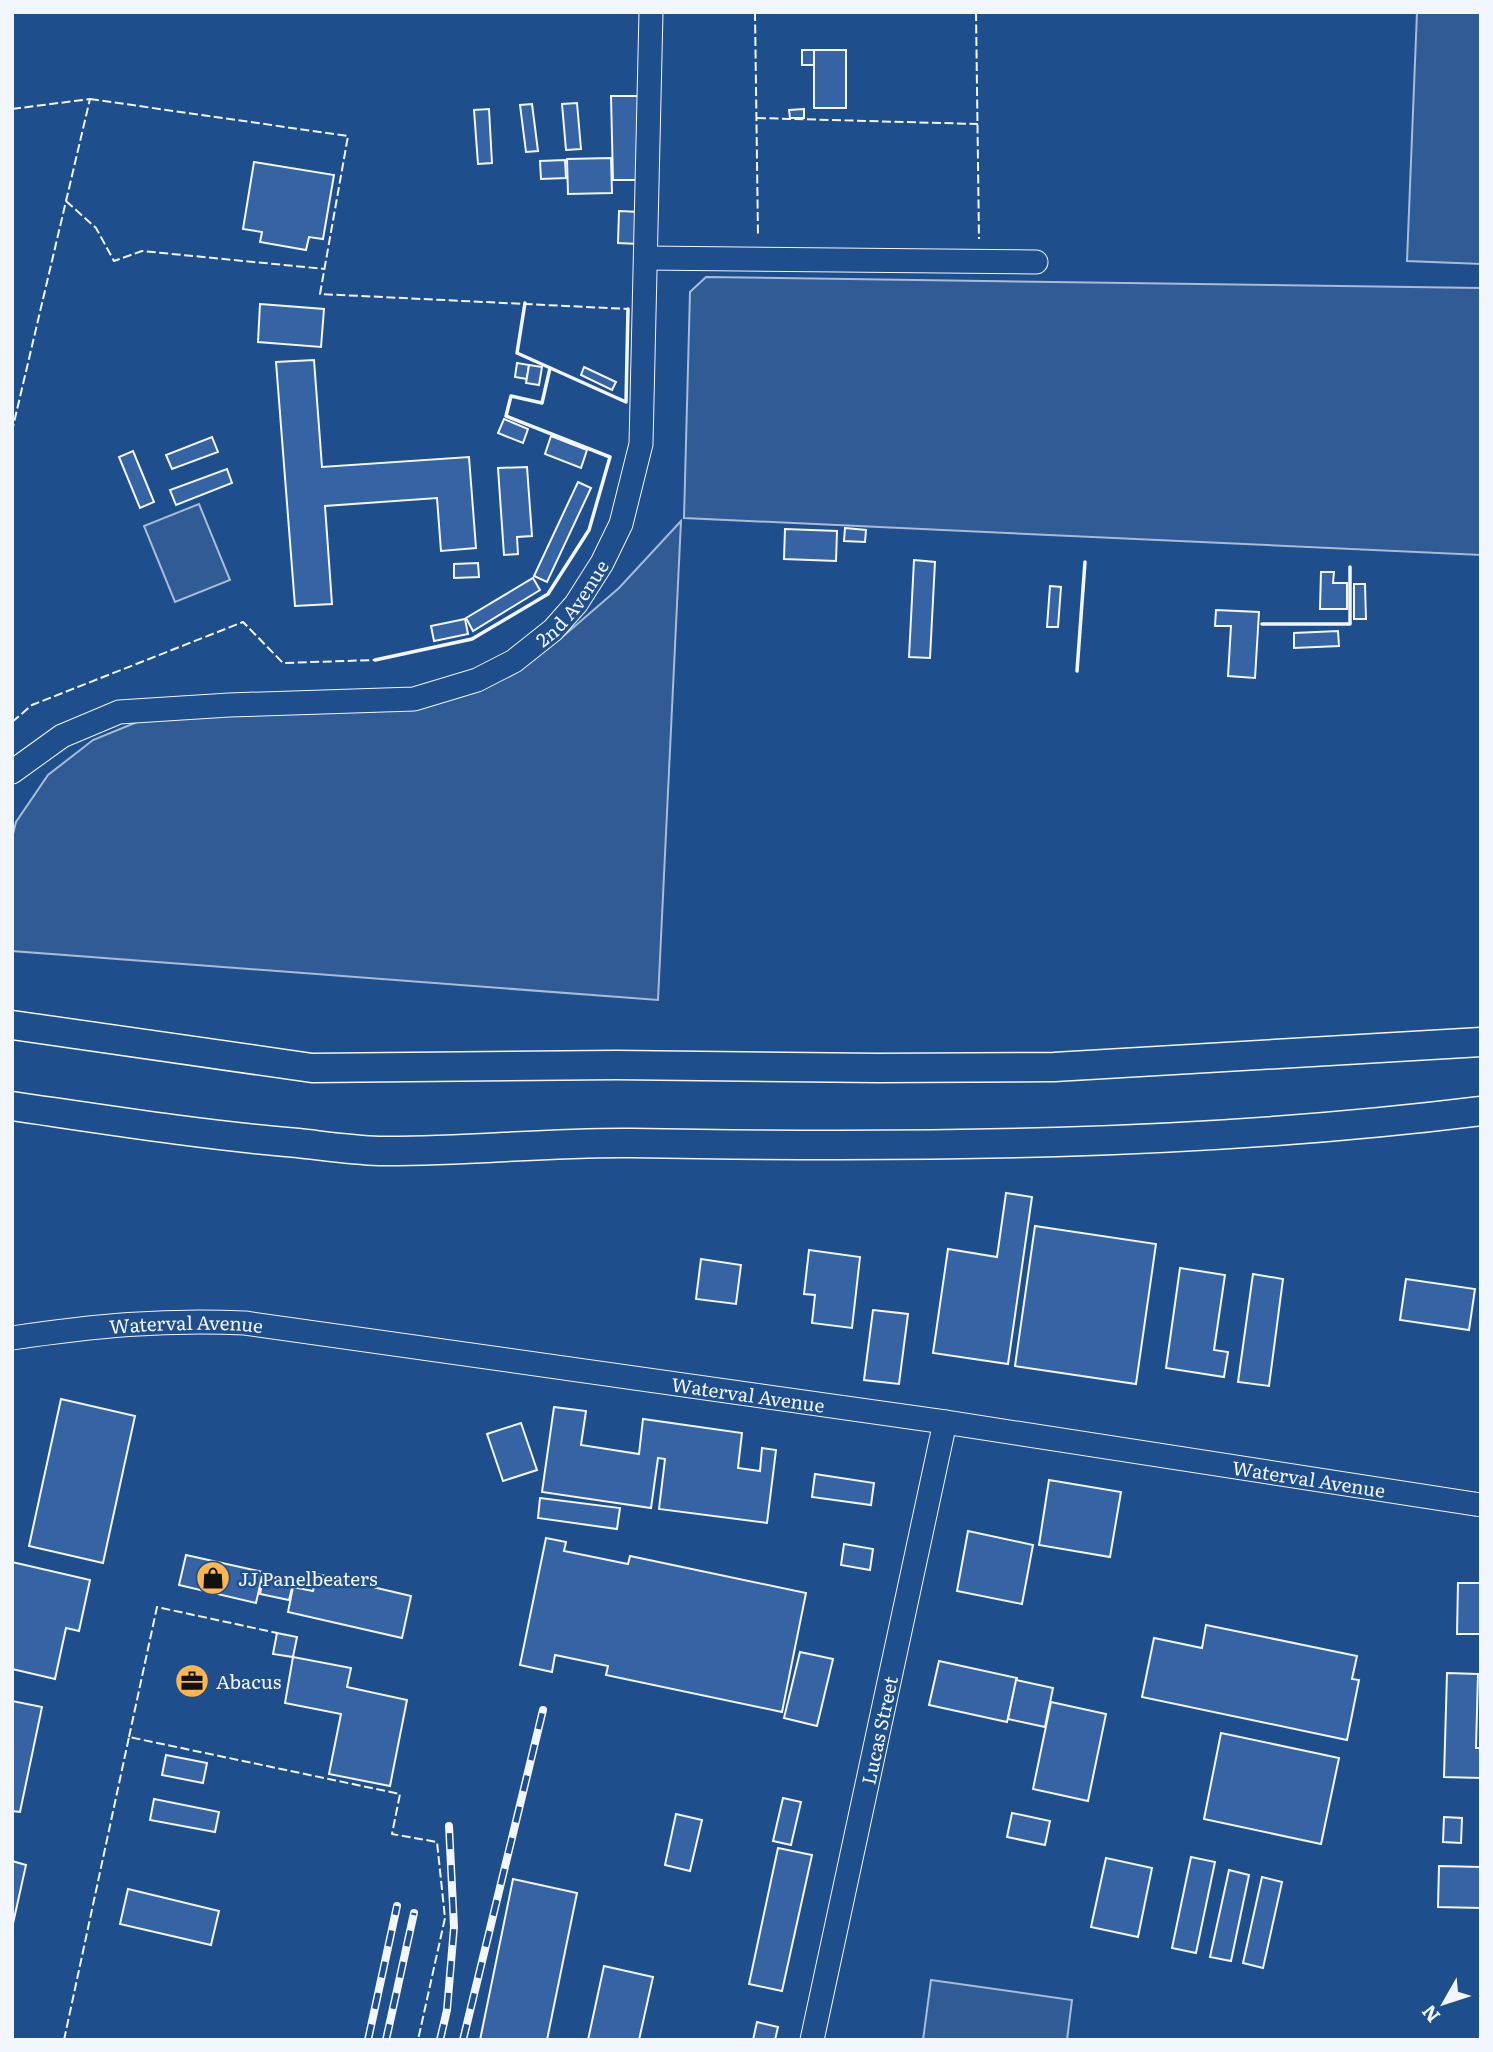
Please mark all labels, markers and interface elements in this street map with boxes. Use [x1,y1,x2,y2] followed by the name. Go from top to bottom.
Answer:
[529,554,615,653] street label: 2nd Avenue
[108,1308,265,1340] street label: Waterval Avenue
[670,1369,827,1419] street label: Waterval Avenue
[1230,1453,1387,1504] street label: Waterval Avenue
[194,1559,232,1597] shop icon: JJ Panelbeaters
[238,1564,378,1592] place label: JJ Panelbeaters
[173,1662,211,1700] office icon: Abacus
[216,1667,282,1695] place label: Abacus
[853,1673,904,1787] street label: Lucas Street
[1409,1968,1479,2038] north arrow
[1414,1999,1446,2029] text: N

